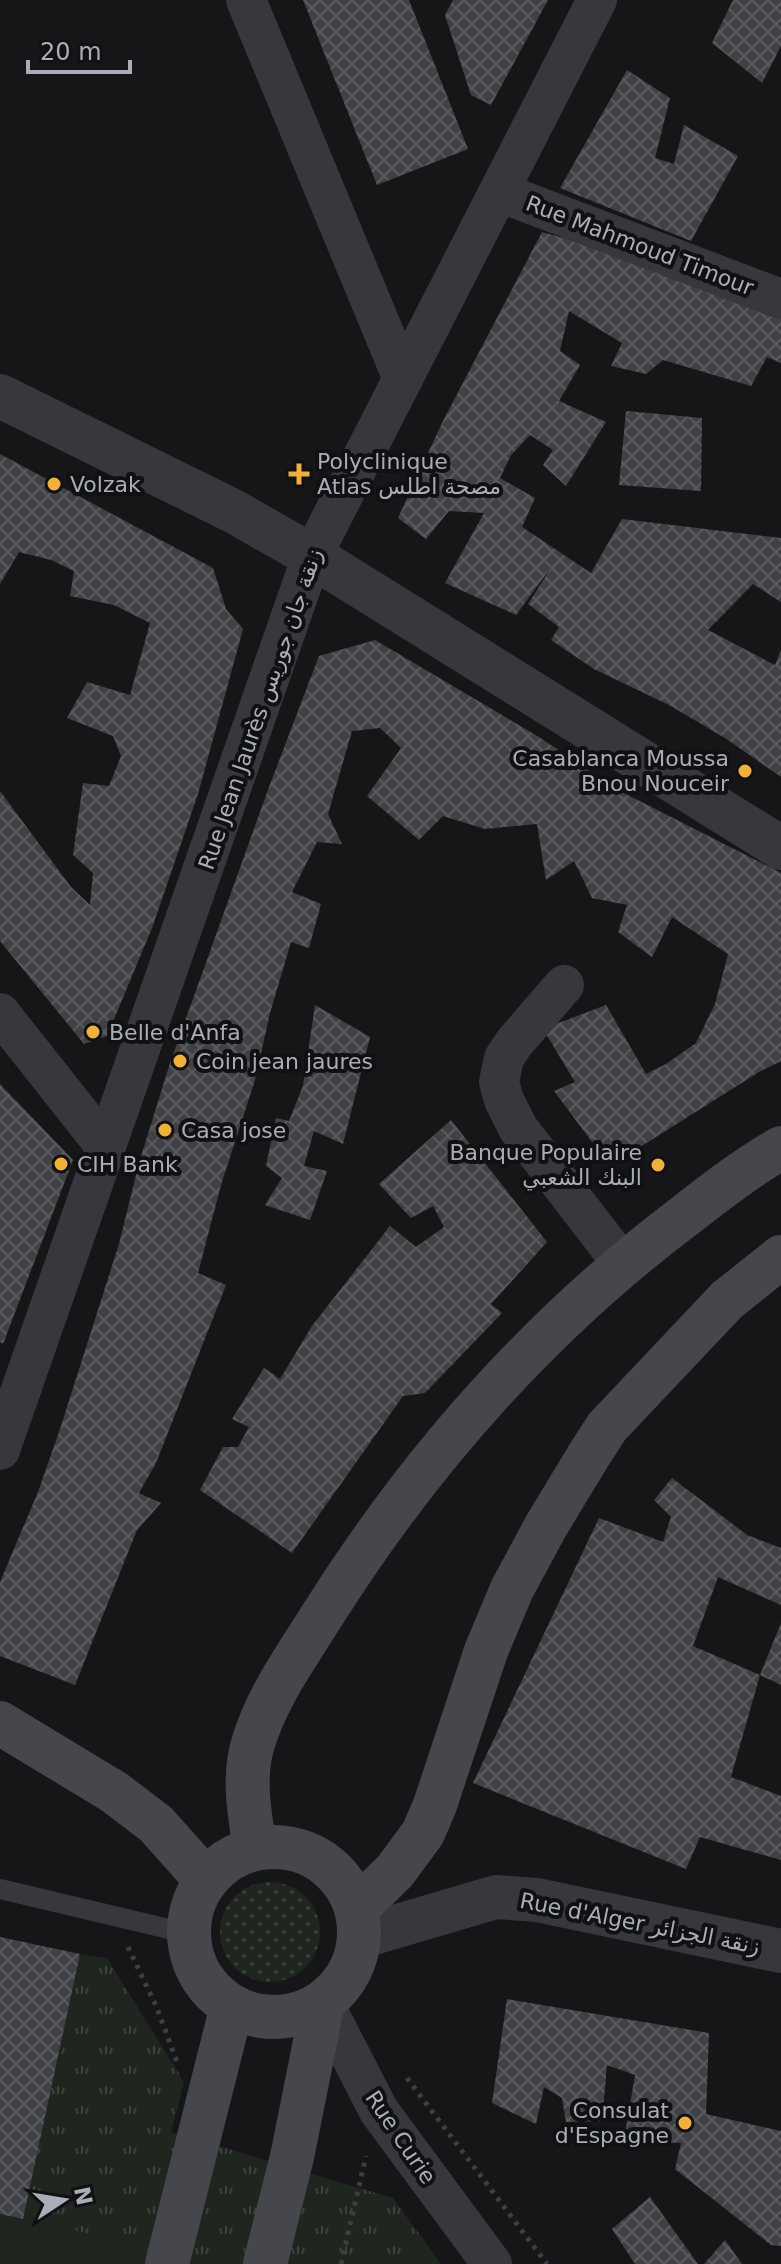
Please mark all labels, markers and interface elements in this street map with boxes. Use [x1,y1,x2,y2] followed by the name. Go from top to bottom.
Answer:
[28,24,130,74] scale bar
[40,38,102,66] text: 20 m
[523,190,758,301] street label: Rue Mahmoud Timour
[317,449,501,500] place label: Polyclinique Atlas مصحة اطلس
[288,463,310,485] marker: Polyclinique Atlas مصحة اطلس
[70,472,141,497] place label: Volzak
[45,475,63,493] marker: Volzak
[194,545,328,873] street label: Rue Jean Jaurès زنقة جان جوريس
[512,746,730,796] place label: Casablanca Moussa Bnou Nouceir
[736,762,754,780] marker: Casablanca Moussa Bnou Nouceir
[109,1020,241,1045] place label: Belle d'Anfa
[84,1023,102,1041] marker: Belle d'Anfa
[196,1049,373,1074] place label: Coin jean jaures
[171,1052,189,1070] marker: Coin jean jaures
[181,1118,286,1143] place label: Casa jose
[156,1121,174,1139] marker: Casa jose
[449,1140,642,1191] place label: Banque Populaire البنك الشعبي
[77,1152,178,1177] place label: CIH Bank
[52,1155,70,1173] marker: CIH Bank
[649,1156,667,1174] marker: Banque Populaire البنك الشعبي
[518,1888,762,1959] street label: Rue d'Alger زنقة الجزائر
[360,2086,441,2189] street label: Rue Curie
[555,2098,669,2148] place label: Consulat d'Espagne
[676,2114,694,2132] marker: Consulat d'Espagne
[24,2160,104,2240] north arrow
[69,2184,97,2208] text: N

